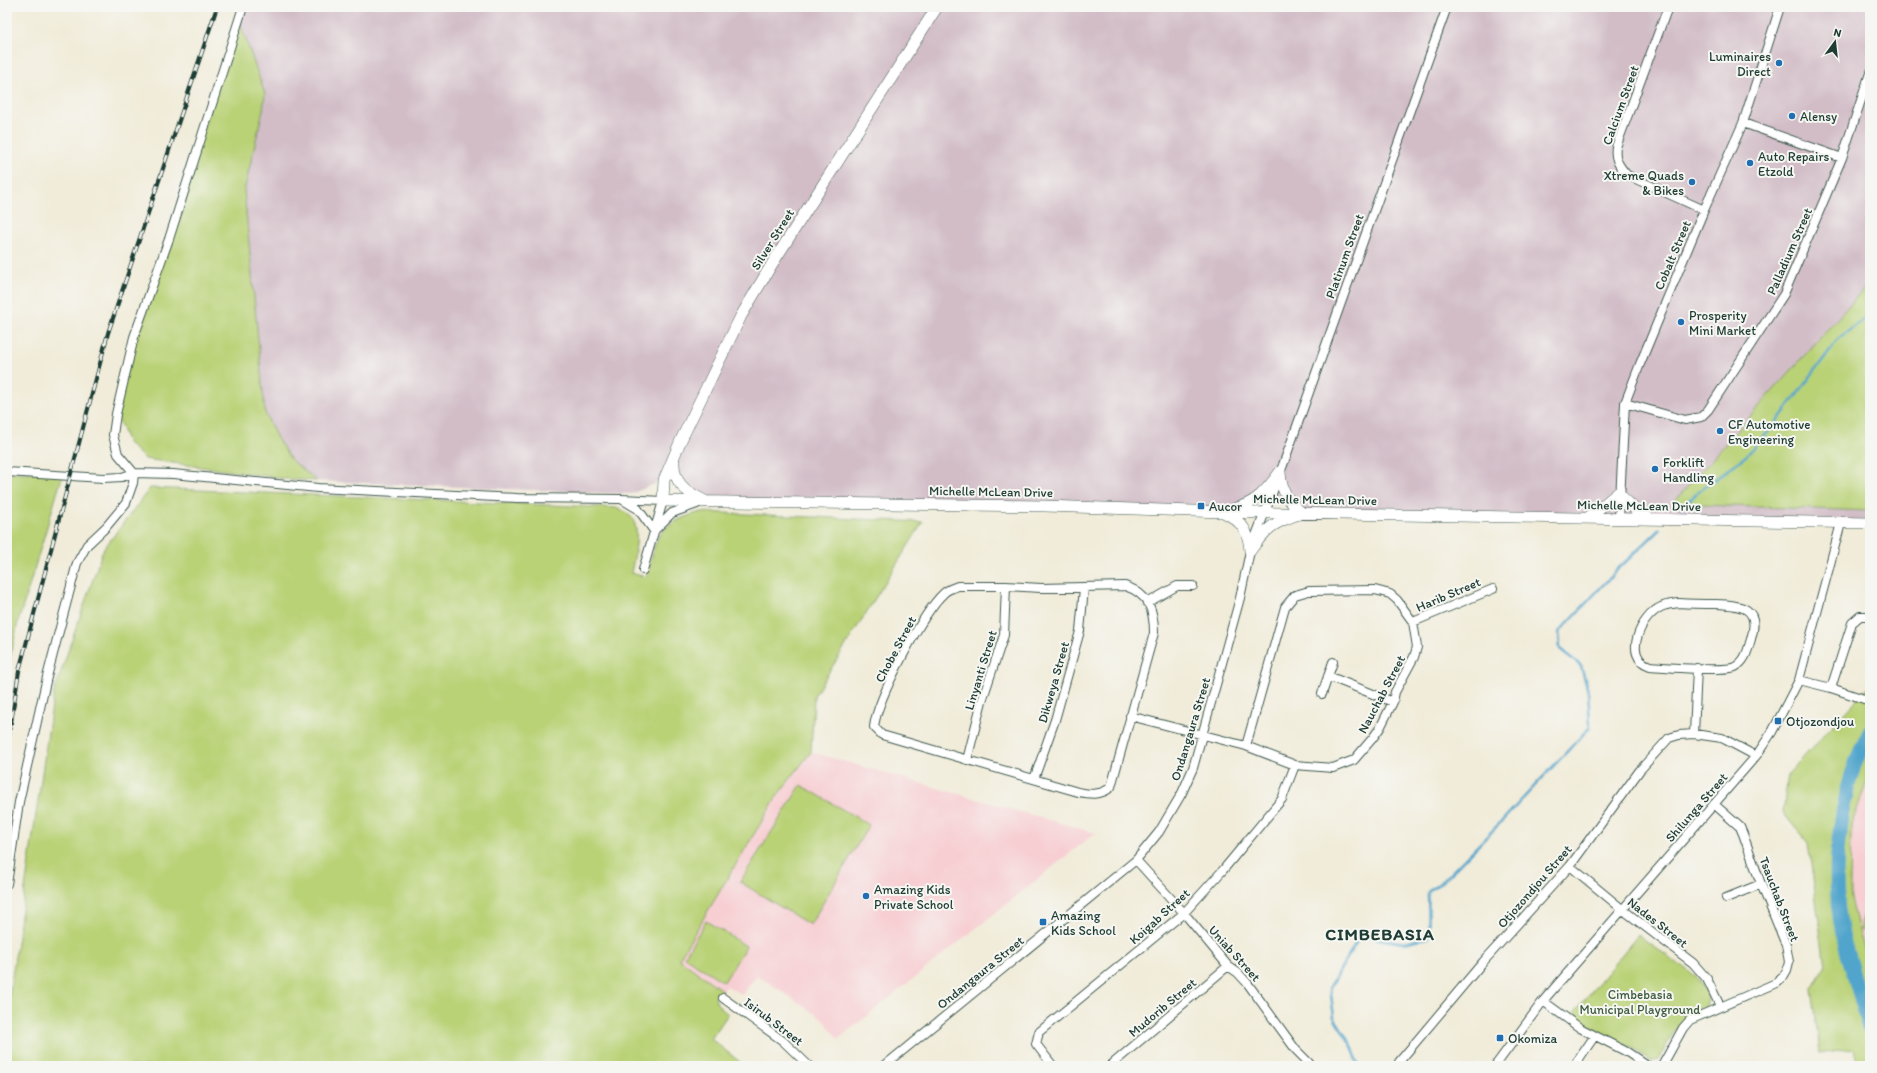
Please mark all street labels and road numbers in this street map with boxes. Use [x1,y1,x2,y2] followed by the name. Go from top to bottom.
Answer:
[1599,63,1642,147] street label: Calcium Street
[1764,205,1815,297] street label: Palladium Street
[748,206,797,273] street label: Silver Street
[1322,212,1367,301] street label: Platinum Street
[1651,218,1694,292] street label: Cobalt Street
[929,483,1053,500] street label: Michelle McLean Drive
[1253,491,1377,508] street label: Michelle McLean Drive
[1577,497,1701,514] street label: Michelle McLean Drive
[1414,574,1483,615] street label: Harib Street
[872,614,919,685] street label: Chobe Street
[961,628,1000,712] street label: Linyanti Street
[1035,640,1072,725] street label: Dikweya Street
[1355,653,1408,736] street label: Nauchab Street
[1168,675,1213,783] street label: Ondangaura Street
[1662,770,1731,845] street label: Shilunga Street
[1494,842,1575,931] street label: Otjozondjou Street
[1756,855,1803,944] street label: Tsauchab Street
[1126,885,1193,947] street label: Koigab Street
[1625,894,1691,951] street label: Nades Street
[1206,922,1264,984] street label: Uniab Street
[934,933,1027,1012] street label: Ondangaura Street
[1126,975,1199,1040] street label: Mudorib Street
[741,994,806,1049] street label: Isirub Street

